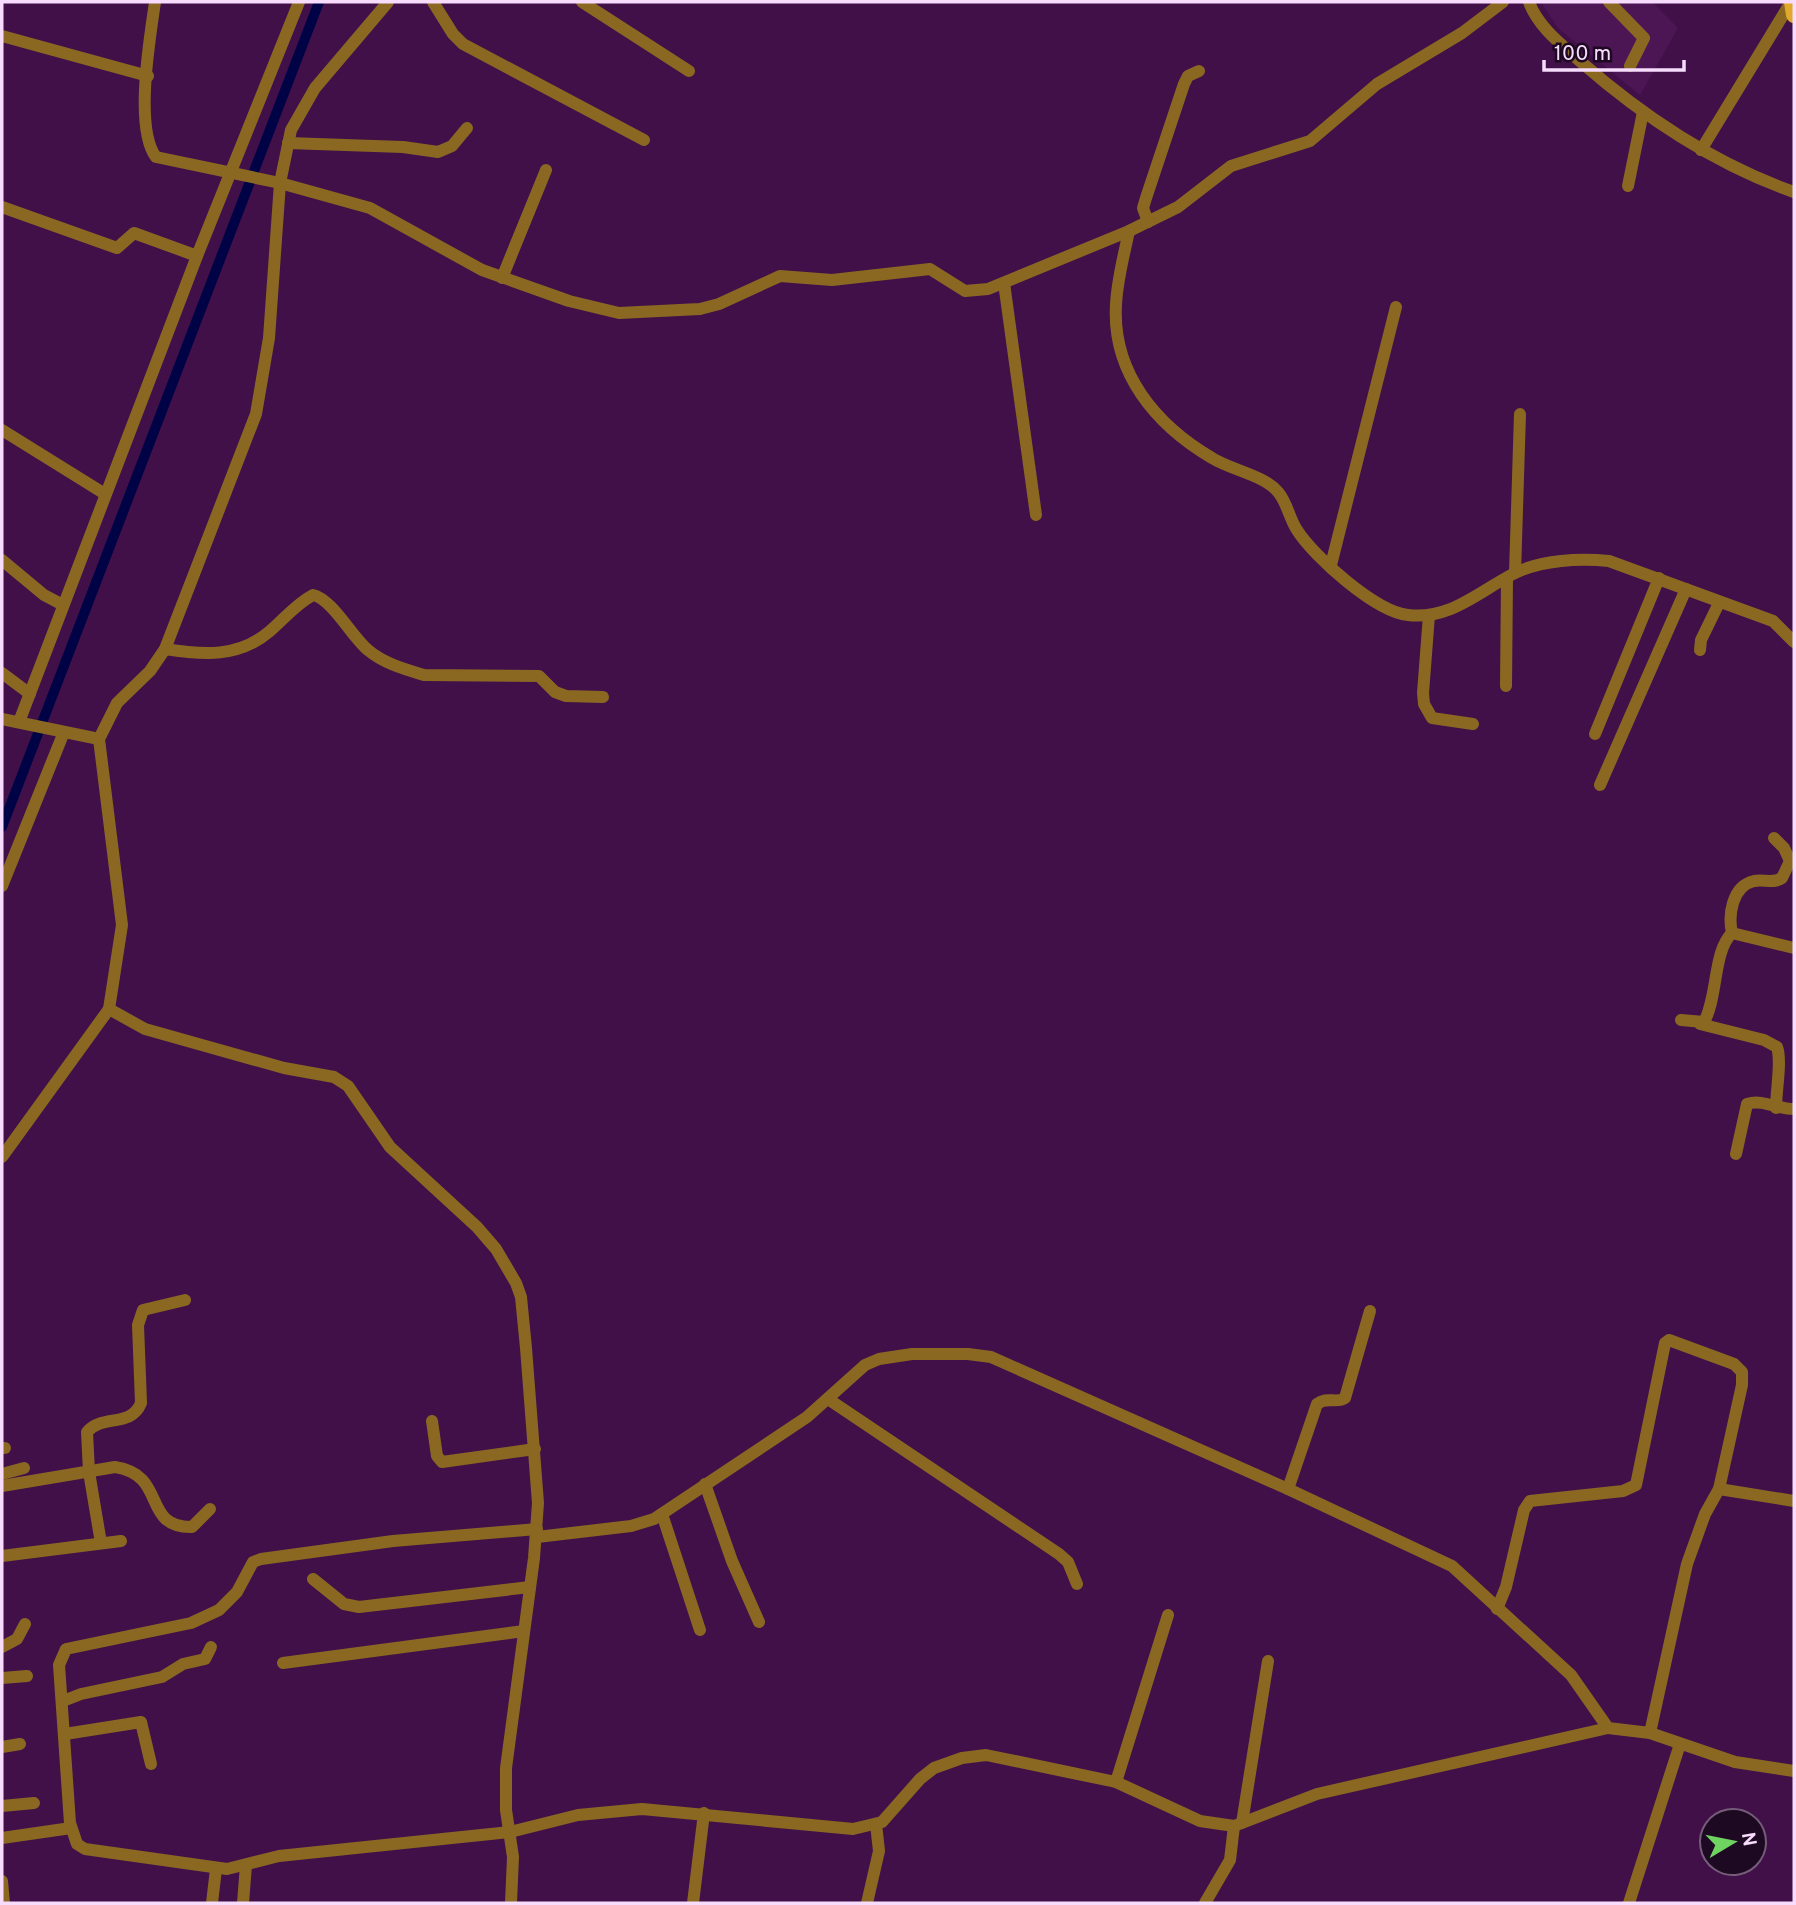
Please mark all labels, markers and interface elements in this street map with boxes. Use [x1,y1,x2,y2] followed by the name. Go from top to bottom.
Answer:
[1544,28,1684,72] scale bar
[1554,41,1611,68] text: 100 m
[1698,1807,1768,1877] north arrow
[1735,1831,1761,1848] text: N

